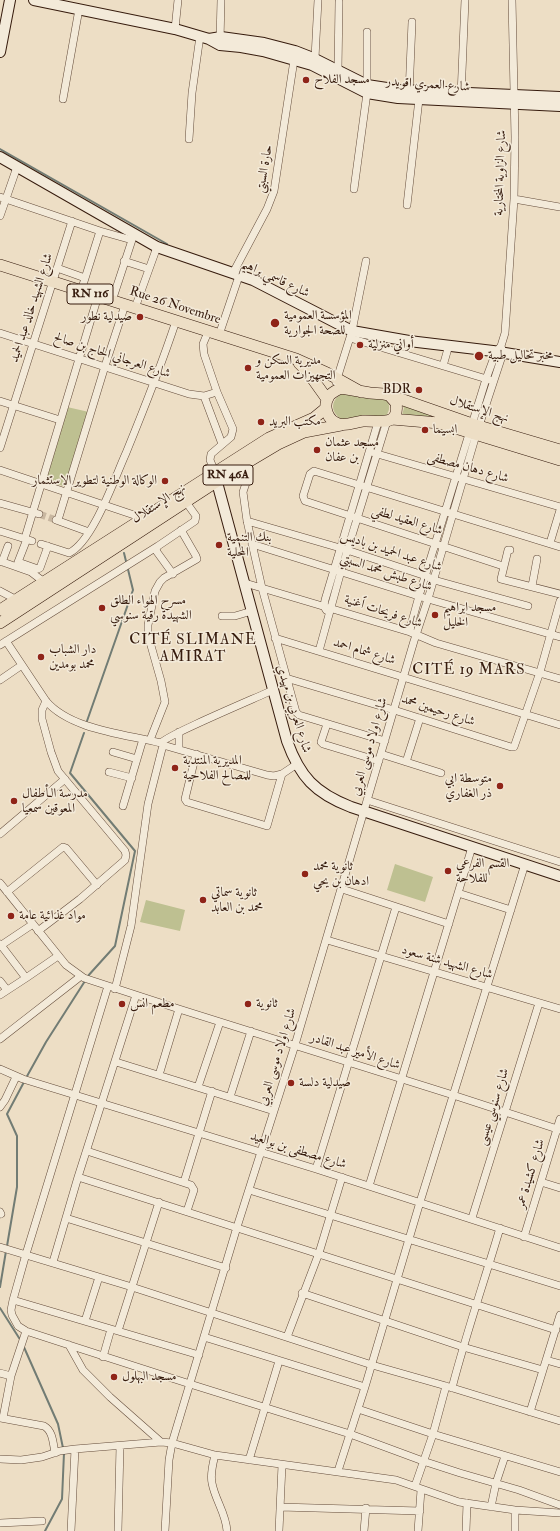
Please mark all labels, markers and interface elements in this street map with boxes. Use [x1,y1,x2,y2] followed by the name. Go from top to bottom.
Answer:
[314,72,370,88] place label: مسجد الفلاح
[385,74,471,96] street label: شارع العمري اقويدر
[301,75,311,85] marker: مسجد الفلاح
[492,130,510,216] street label: شارع الزاوية المختارية
[253,144,277,194] street label: حارة السبتي
[7,251,57,365] street label: شارع الشهيد خالد عبد الحميد
[238,256,312,302] street label: شارع قاسمي براهيم
[67,284,113,304] road number: RN 116
[127,284,223,328] street label: Rue 26 Novembre
[284,308,352,339] place label: المؤسسة العمومية للصحة الجوارية
[81,309,132,325] place label: صيدلية نطور
[135,312,145,322] marker: صيدلية نطور
[269,317,281,329] marker: المؤسسة العمومية للصحة الجوارية
[52,330,172,382] street label: شارع العرجاني الحاج بن صالح
[368,337,414,353] place label: أواني منزلية
[355,340,365,350] marker: أواني منزلية
[488,348,553,364] place label: مخبر تحاليل طبية
[473,350,485,362] marker: مخبر تحاليل طبية
[256,353,336,384] place label: مديرية السكن و التجهيزات العمومية
[243,363,253,373] marker: مديرية السكن و التجهيزات العمومية
[383,382,411,398] place label: BDR
[414,385,424,395] marker: BDR
[447,393,511,427] street label: نهج الإستقلال
[269,414,321,430] place label: مكتب البريد
[256,417,266,427] marker: مكتب البريد
[433,422,457,438] place label: ابسيما
[420,425,430,435] marker: ابسيما
[325,435,379,466] place label: مسجد عثمان بن عفان
[312,445,322,455] marker: مسجد عثمان بن عفان
[426,449,510,487] street label: شارع دهان مصطفى
[203,465,253,485] road number: RN 46A
[32,473,157,489] place label: الوكالة الوطنية لتطوير الاستثمار
[160,476,170,486] marker: الوكالة الوطنية لتطوير الاستثمار
[129,481,189,527] street label: نهج الإستقلال
[370,503,444,539] street label: شارع العقيد لطفي
[338,528,444,576] street label: شارع عبد الحميد بن باديس
[227,530,271,561] place label: بنك التنمية المحلية
[214,540,224,550] marker: بنك التنمية المحلية
[338,551,434,595] street label: شارع طبش محمد السبتي
[342,592,424,632] street label: شارع فريحات ٱغنية
[110,593,192,624] place label: مسرح الهواء الطلق الشهيدة رقية سنوسي
[443,600,496,631] place label: مسجد ابراهيم الخليل
[97,603,107,613] marker: مسرح الهواء الطلق الشهيدة رقية سنوسي
[430,610,440,620] marker: مسجد ابراهيم الخليل
[129,632,257,667] district label: CITÉ SLIMANE AMIRAT
[331,635,397,669] street label: شارع شمام احمد
[49,642,96,673] place label: دار الشباب محمد بومدين
[36,652,46,662] marker: دار الشباب محمد بومدين
[412,662,526,680] district label: CITÉ 19 MARS
[272,663,314,755] street label: شارع العربي بن مهيدي
[399,692,477,730] street label: شارع رحيمين محمد
[349,696,391,798] street label: شارع اولاد موسى العربي
[183,753,251,784] place label: المديرية المنتدبة للمصالح الفلاحية
[170,763,180,773] marker: المديرية المنتدبة للمصالح الفلاحية
[445,771,492,802] place label: متوسطة ابي ذر الغفاري
[495,781,505,791] marker: متوسطة ابي ذر الغفاري
[22,786,88,817] place label: مدرسة الـأطفال المعوقين سمعيا
[9,796,19,806] marker: مدرسة الـأطفال المعوقين سمعيا
[456,856,509,887] place label: القسم الفرعي للفلاحة
[313,859,369,890] place label: ثانوية محمد ادهان بن يحي
[443,866,453,876] marker: القسم الفرعي للفلاحة
[300,869,310,879] marker: ثانوية محمد ادهان بن يحي
[211,885,263,916] place label: ثانوية سماتي محمد بن العابد
[198,895,208,905] marker: ثانوية سماتي محمد بن العابد
[19,908,86,924] place label: مواد غذائية عامة
[6,911,16,921] marker: مواد غذائية عامة
[400,943,494,983] street label: شارع الشهيد شنة سعود
[130,996,175,1012] place label: مطعم انس
[256,996,277,1012] place label: ثانوية
[117,999,127,1009] marker: مطعم انس
[243,999,253,1009] marker: ثانوية
[256,1006,300,1108] street label: شارع اولاد موسى العربي
[308,1030,402,1074] street label: شارع الأمير عبد القادر
[475,1067,513,1147] street label: شارع سنوسي عيسى
[299,1075,351,1091] place label: صيدلية دلسة
[286,1078,296,1088] marker: صيدلية دلسة
[248,1129,348,1173] street label: شارع مصطفى بن بوالعيد
[513,1137,549,1211] street label: شارع كشيدة عمر
[122,1369,177,1385] place label: مسجد البهلول
[109,1372,119,1382] marker: مسجد البهلول

